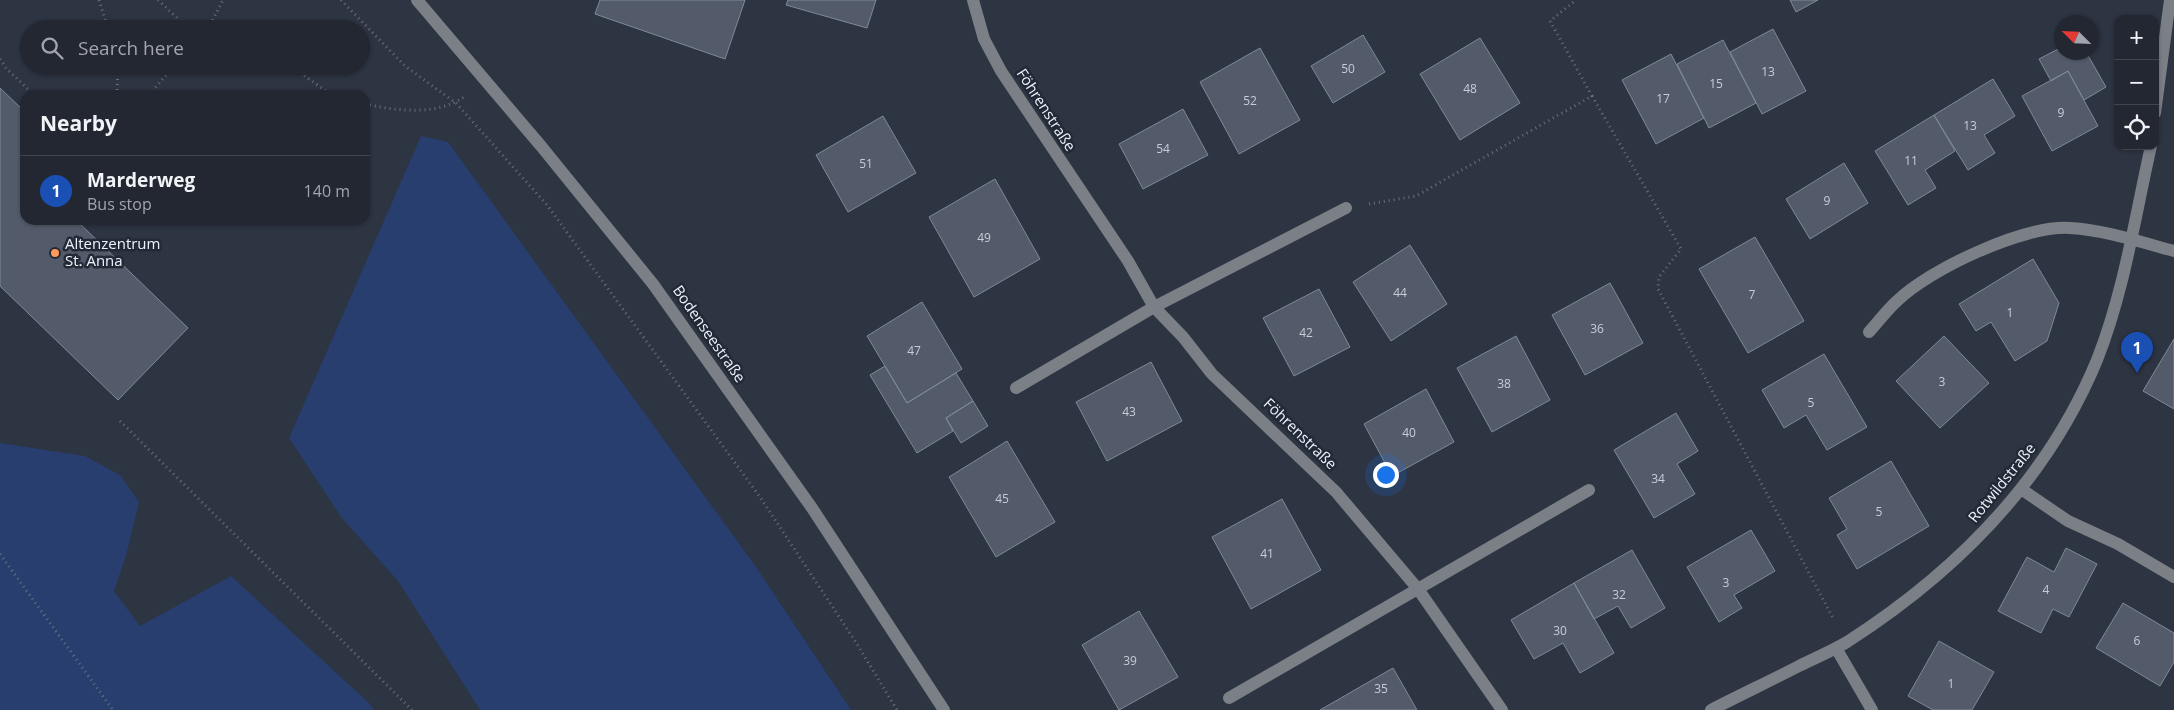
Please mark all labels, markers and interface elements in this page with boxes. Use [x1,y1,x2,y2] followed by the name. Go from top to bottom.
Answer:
[2054,15,2099,60] north arrow
[2114,15,2159,150] map controls
[2114,15,2159,60] button: +
[20,20,370,75] search box
[38,34,66,62] icon: search
[78,35,184,61] text: Search here
[1341,60,1355,77] house number: 50
[2114,60,2159,105] button: −
[1761,63,1775,80] house number: 13
[1013,64,1081,155] street label: Föhrenstraße
[1709,75,1723,92] house number: 15
[1463,80,1477,97] house number: 48
[1656,90,1670,107] house number: 17
[1243,92,1257,109] house number: 52
[2058,104,2065,121] house number: 9
[2114,105,2159,150] button: locate
[40,109,117,137] text: Nearby
[1963,117,1977,134] house number: 13
[1156,140,1170,157] house number: 54
[1904,152,1918,169] house number: 11
[859,155,873,172] house number: 51
[87,167,195,193] text: Marderweg
[51,180,61,202] text: 1
[304,180,350,202] text: 140 m
[1824,192,1831,209] house number: 9
[87,193,152,215] text: Bus stop
[977,229,991,246] house number: 49
[65,233,160,270] place label: Altenzentrum St. Anna
[49,247,61,259] marker: Altenzentrum St. Anna
[669,281,751,386] street label: Bodenseestraße
[1393,284,1407,301] house number: 44
[1749,286,1756,303] house number: 7
[2007,304,2013,321] house number: 1
[1590,320,1604,337] house number: 36
[1299,324,1313,341] house number: 42
[2121,332,2153,373] pin: 1
[907,342,921,359] house number: 47
[1939,373,1946,390] house number: 3
[1497,375,1511,392] house number: 38
[1260,393,1342,473] street label: Föhrenstraße
[1808,394,1815,411] house number: 5
[1122,403,1136,420] house number: 43
[1402,424,1416,441] house number: 40
[1963,438,2039,526] street label: Rotwildstraße
[1373,462,1399,488] your location
[1651,470,1665,487] house number: 34
[995,490,1009,507] house number: 45
[1876,503,1883,520] house number: 5
[1260,545,1274,562] house number: 41
[1723,574,1730,591] house number: 3
[2043,581,2050,598] house number: 4
[1612,586,1626,603] house number: 32
[1553,622,1567,639] house number: 30
[2134,632,2141,649] house number: 6
[1123,652,1137,669] house number: 39
[1948,675,1954,692] house number: 1
[1374,680,1388,697] house number: 35

